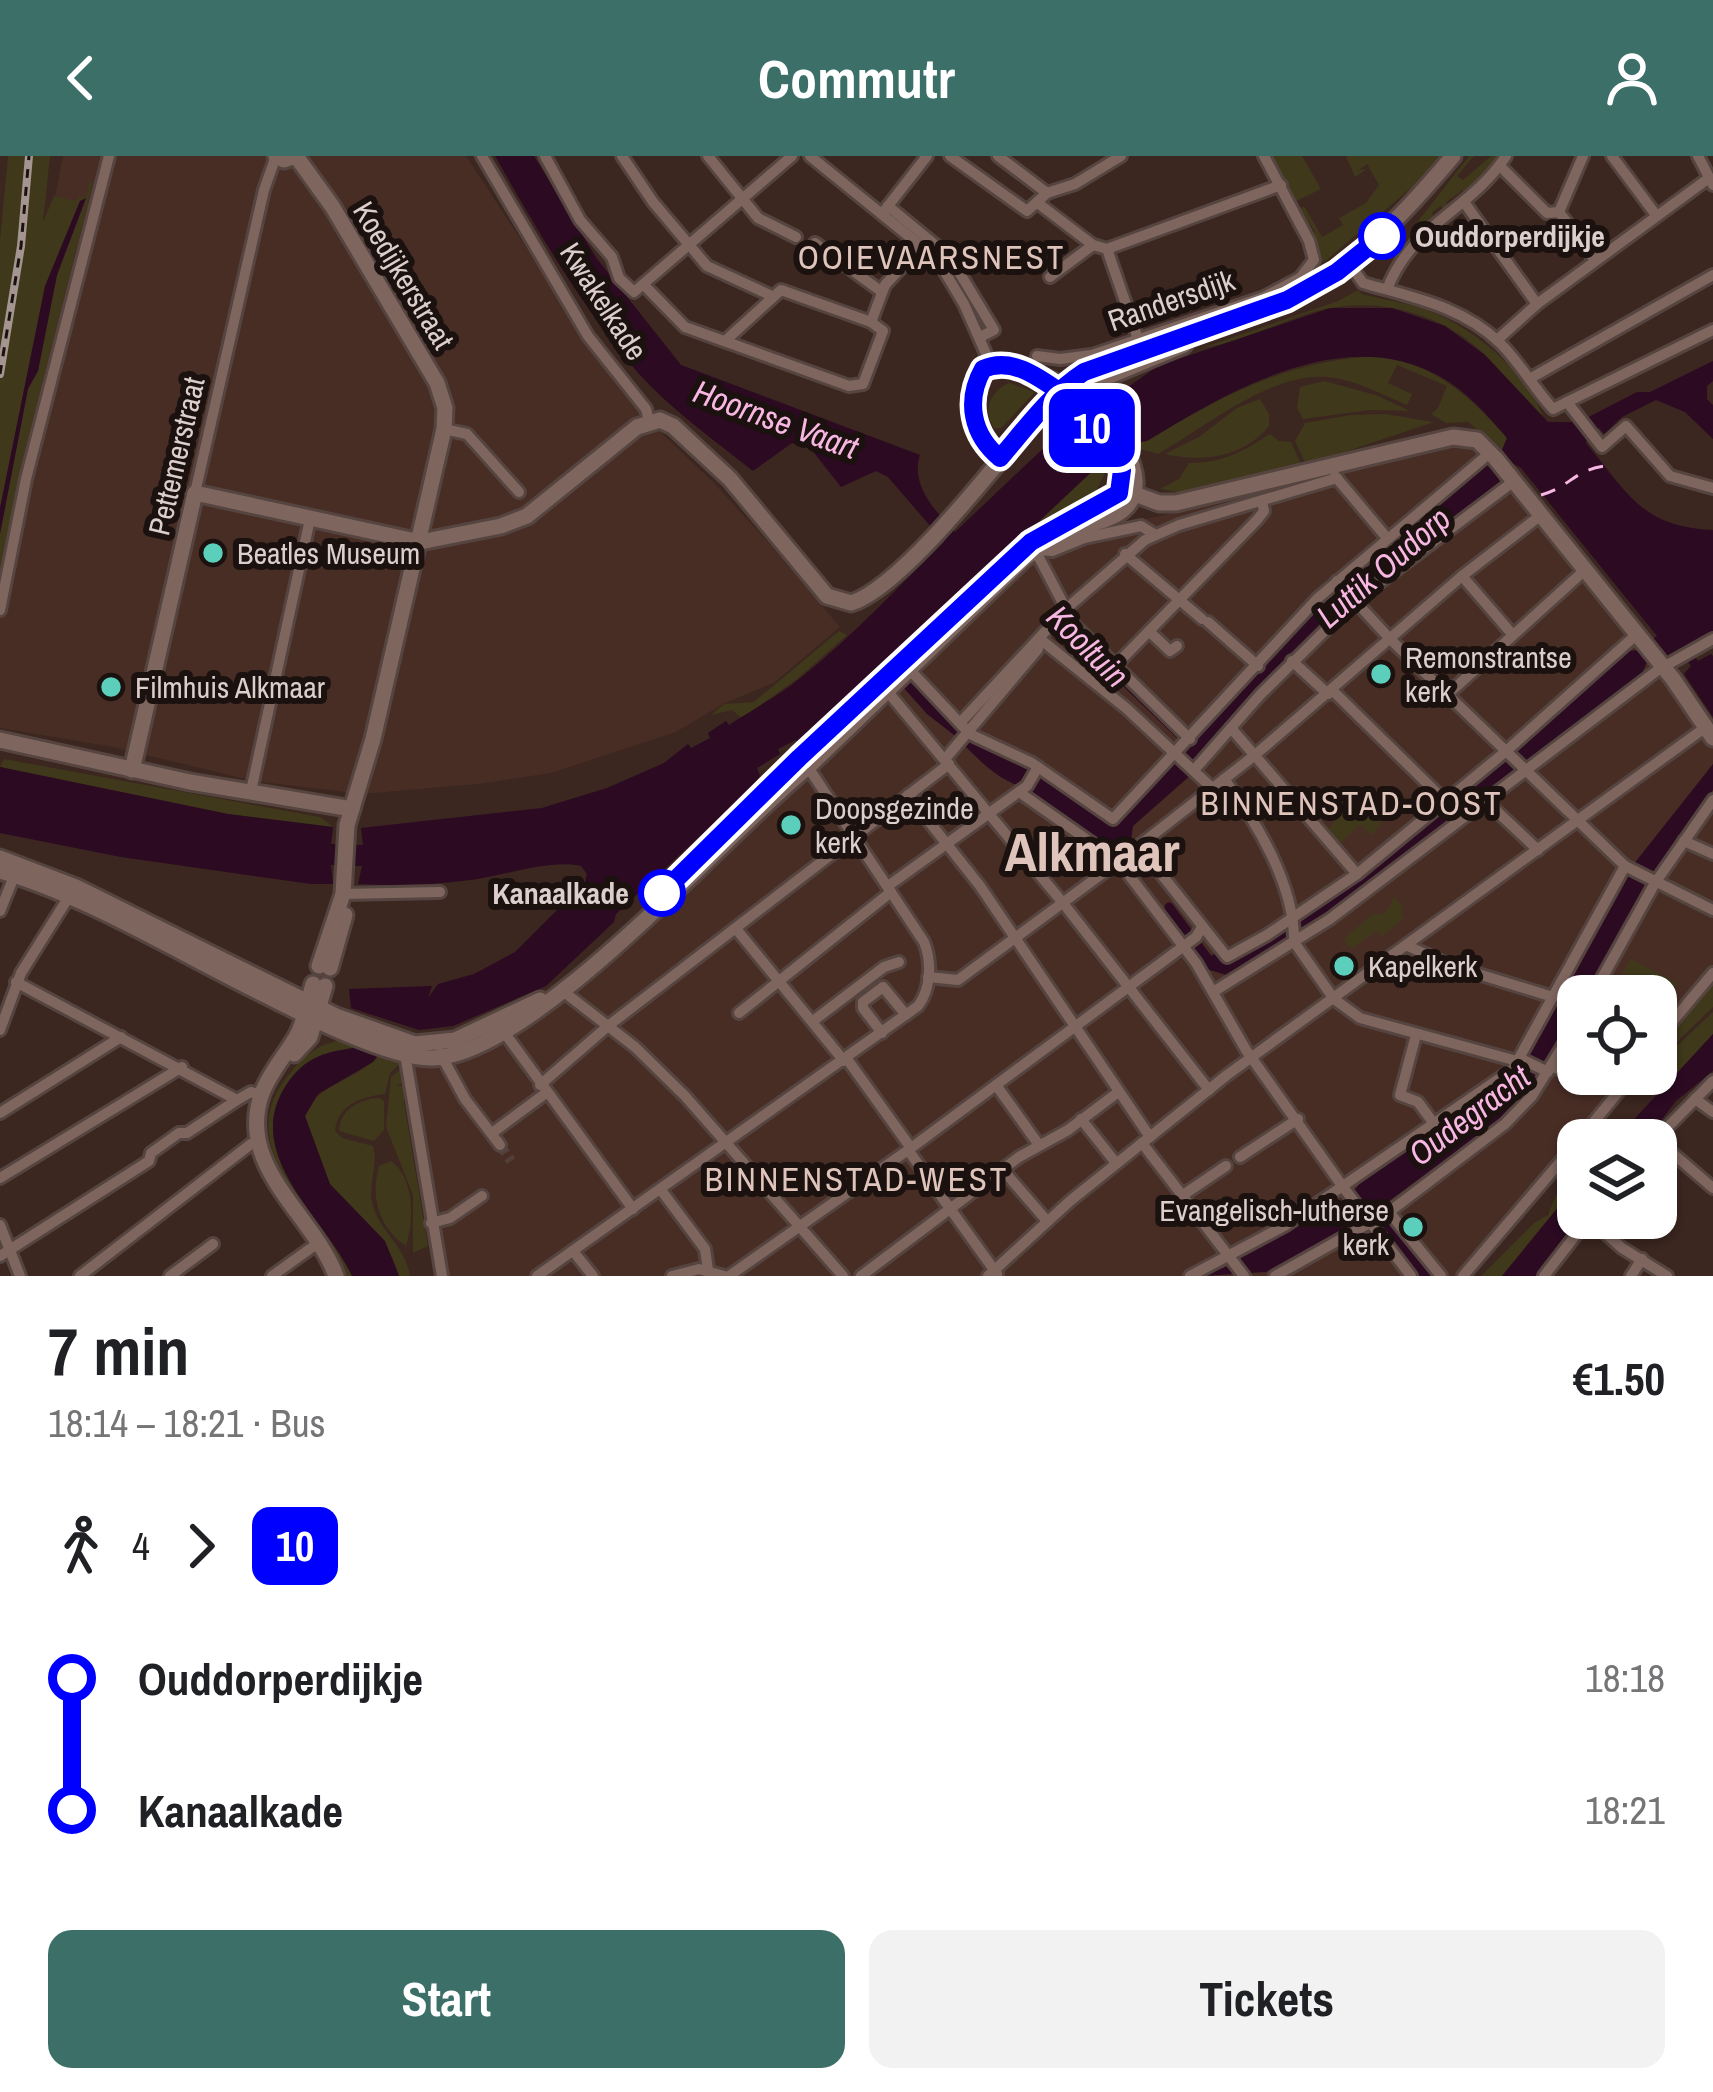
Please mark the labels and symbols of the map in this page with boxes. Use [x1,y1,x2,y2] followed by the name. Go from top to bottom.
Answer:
[344,194,464,356] street label: Koedijkerstraat
[1360,214,1404,258] marker: Ouddorperdijkje
[1415,216,1605,256] place label: Ouddorperdijkje
[551,234,657,368] street label: Kwakelkade
[798,235,1066,279] district label: OOIEVAARSNEST
[1102,259,1240,340] street label: Randersdijk
[688,369,866,470] water label: Hoornse Vaart
[138,373,214,539] street label: Pettemerstraat
[1038,389,1146,467] line badge: 10
[1307,497,1459,637] water label: Luttik Oudorp
[237,533,420,573] place label: Beatles Museum
[200,540,226,566] marker: Beatles Museum
[1037,595,1139,697] water label: Kooltuin
[1405,637,1572,711] place label: Remonstrantse kerk
[1368,661,1394,687] marker: Remonstrantse kerk
[135,667,326,707] place label: Filmhuis Alkmaar
[98,674,124,700] marker: Filmhuis Alkmaar
[1200,781,1504,825] district label: BINNENSTAD-OOST
[815,788,974,862] place label: Doopsgezinde kerk
[778,812,804,838] marker: Doopsgezinde kerk
[1005,815,1180,888] district label: Alkmaar
[640,871,684,915] marker: Kanaalkade
[492,873,629,913] place label: Kanaalkade
[1368,946,1478,986] place label: Kapelkerk
[1331,953,1357,979] marker: Kapelkerk
[1399,1054,1540,1175] water label: Oudegracht
[705,1157,1009,1201] district label: BINNENSTAD-WEST
[1159,1190,1390,1264] place label: Evangelisch-lutherse kerk
[1400,1214,1426,1240] marker: Evangelisch-lutherse kerk

